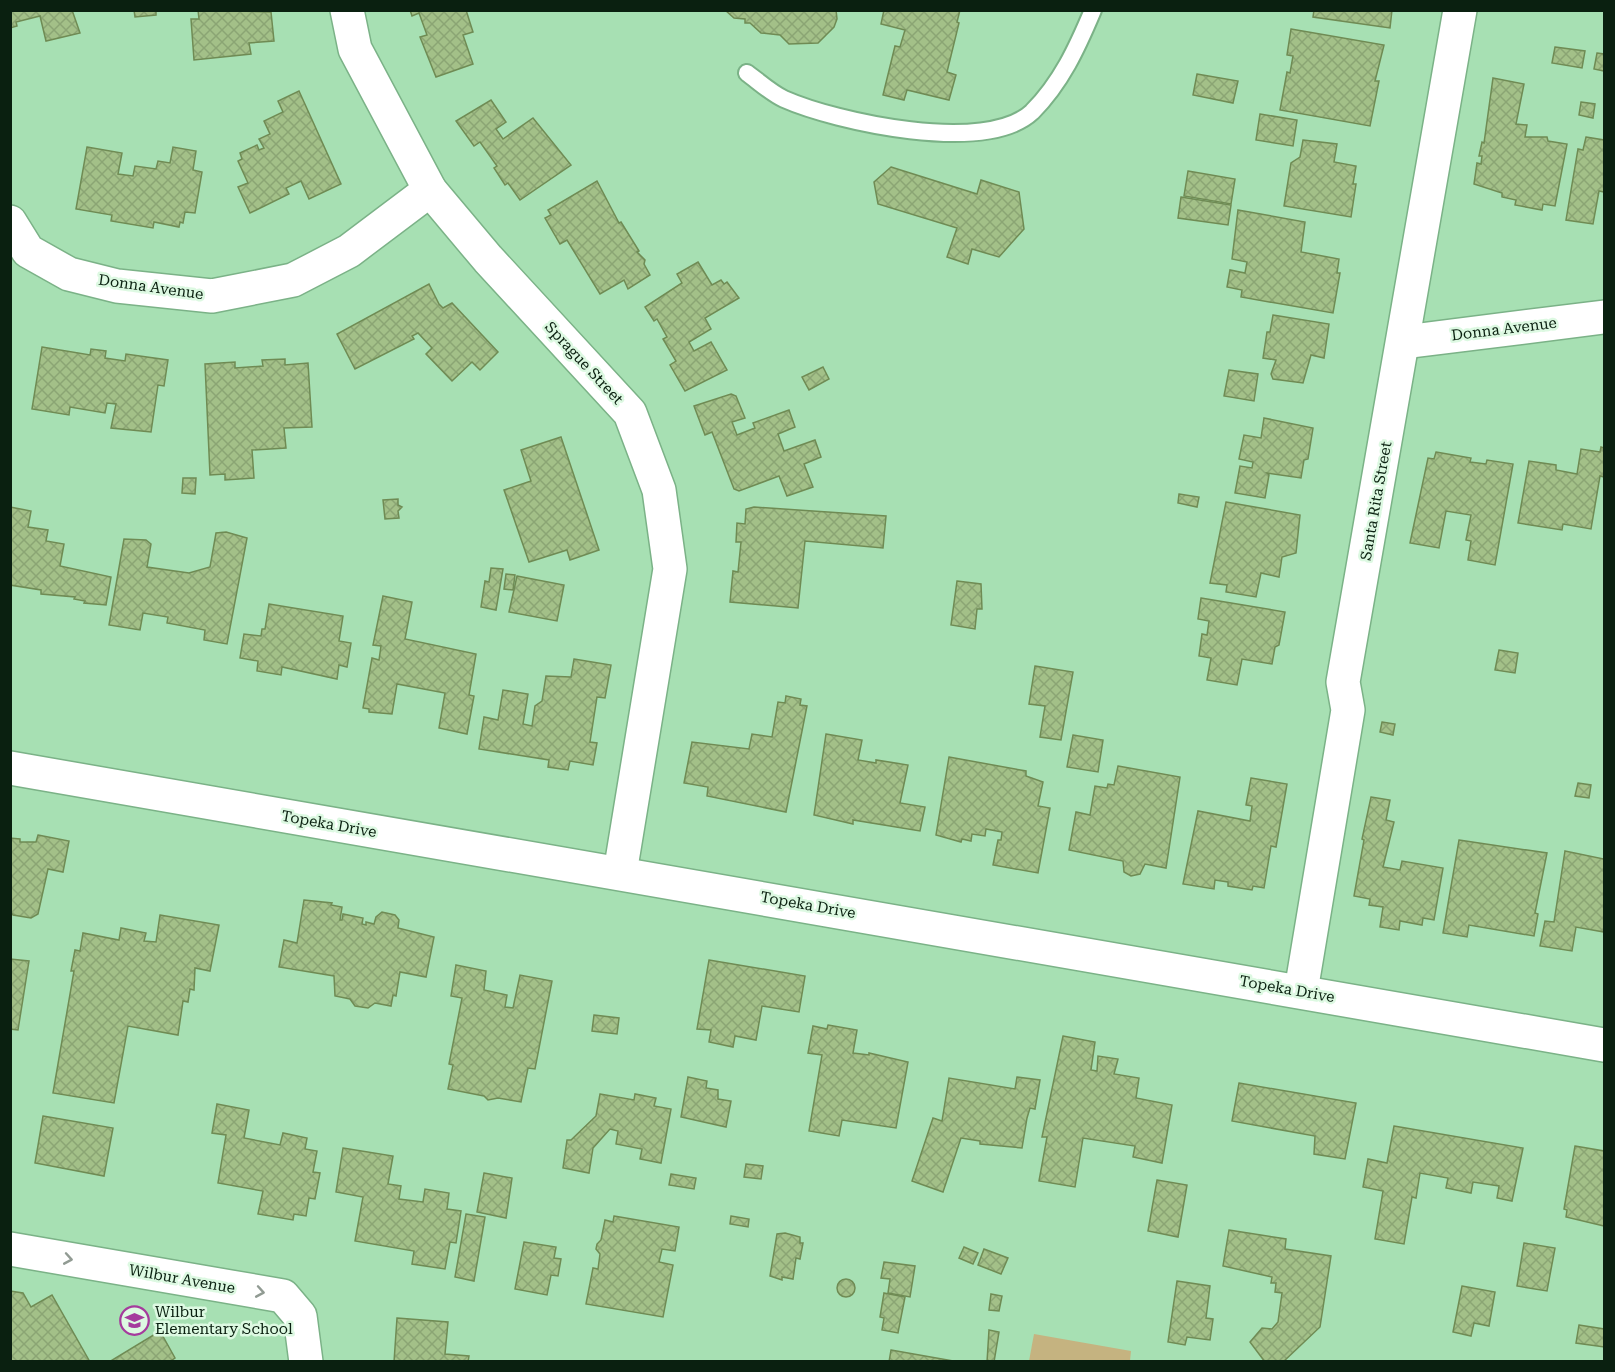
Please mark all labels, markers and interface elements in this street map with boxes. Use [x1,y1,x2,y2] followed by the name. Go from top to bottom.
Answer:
[97,271,205,303] street label: Donna Avenue
[1450,314,1558,344] street label: Donna Avenue
[541,318,627,408] street label: Sprague Street
[1357,440,1395,562] street label: Santa Rita Street
[280,807,378,841] street label: Topeka Drive
[759,888,857,922] street label: Topeka Drive
[1238,972,1336,1006] street label: Topeka Drive
[63,1252,73,1265] one-way arrow
[128,1261,236,1297] street label: Wilbur Avenue
[256,1286,265,1298] one-way arrow
[155,1303,293,1338] place label: Wilbur Elementary School
[118,1305,150,1337] school or university icon: Wilbur Elementary School

